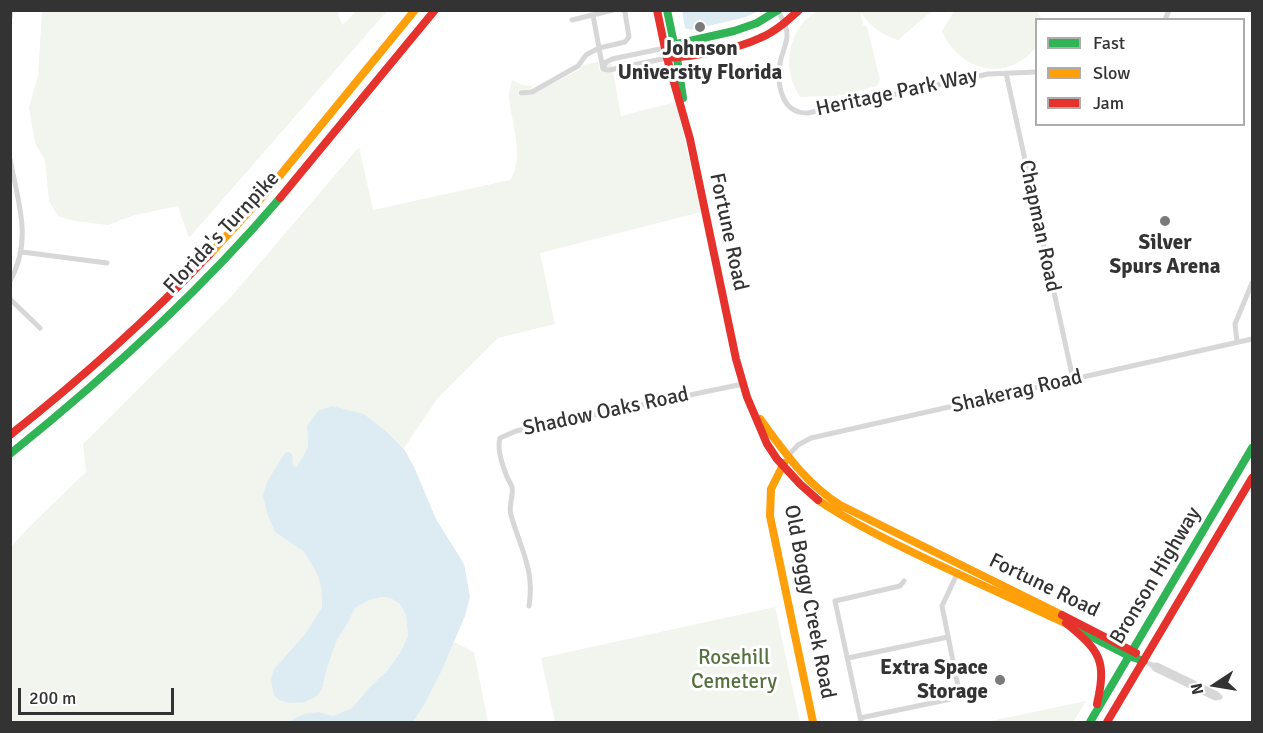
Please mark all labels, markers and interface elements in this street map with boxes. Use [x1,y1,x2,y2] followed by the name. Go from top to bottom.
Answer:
[1035,18,1245,126] legend
[693,20,707,34] marker: Johnson University Florida
[1093,32,1125,54] text: Fast
[618,36,782,86] place label: Johnson University Florida
[1093,62,1130,84] text: Slow
[814,64,980,122] street label: Heritage Park Way
[1093,92,1124,114] text: Jam
[1013,158,1065,294] street label: Chapman Road
[159,167,285,299] street label: Florida's Turnpike
[703,171,753,293] street label: Fortune Road
[1158,214,1172,228] marker: Silver Spurs Arena
[1110,230,1220,280] place label: Silver Spurs Arena
[949,365,1085,419] street label: Shakerag Road
[521,382,691,442] street label: Shadow Oaks Road
[778,503,840,701] street label: Old Boggy Creek Road
[1105,503,1207,649] street label: Bronson Highway
[985,548,1103,624] street label: Fortune Road
[691,645,777,695] park label: Rosehill Cemetery
[880,655,988,705] place label: Extra Space Storage
[1185,655,1245,715] north arrow
[993,673,1007,687] marker: Extra Space Storage
[21,676,177,714] scale bar
[1186,681,1208,696] text: N
[29,687,76,709] text: 200 m

